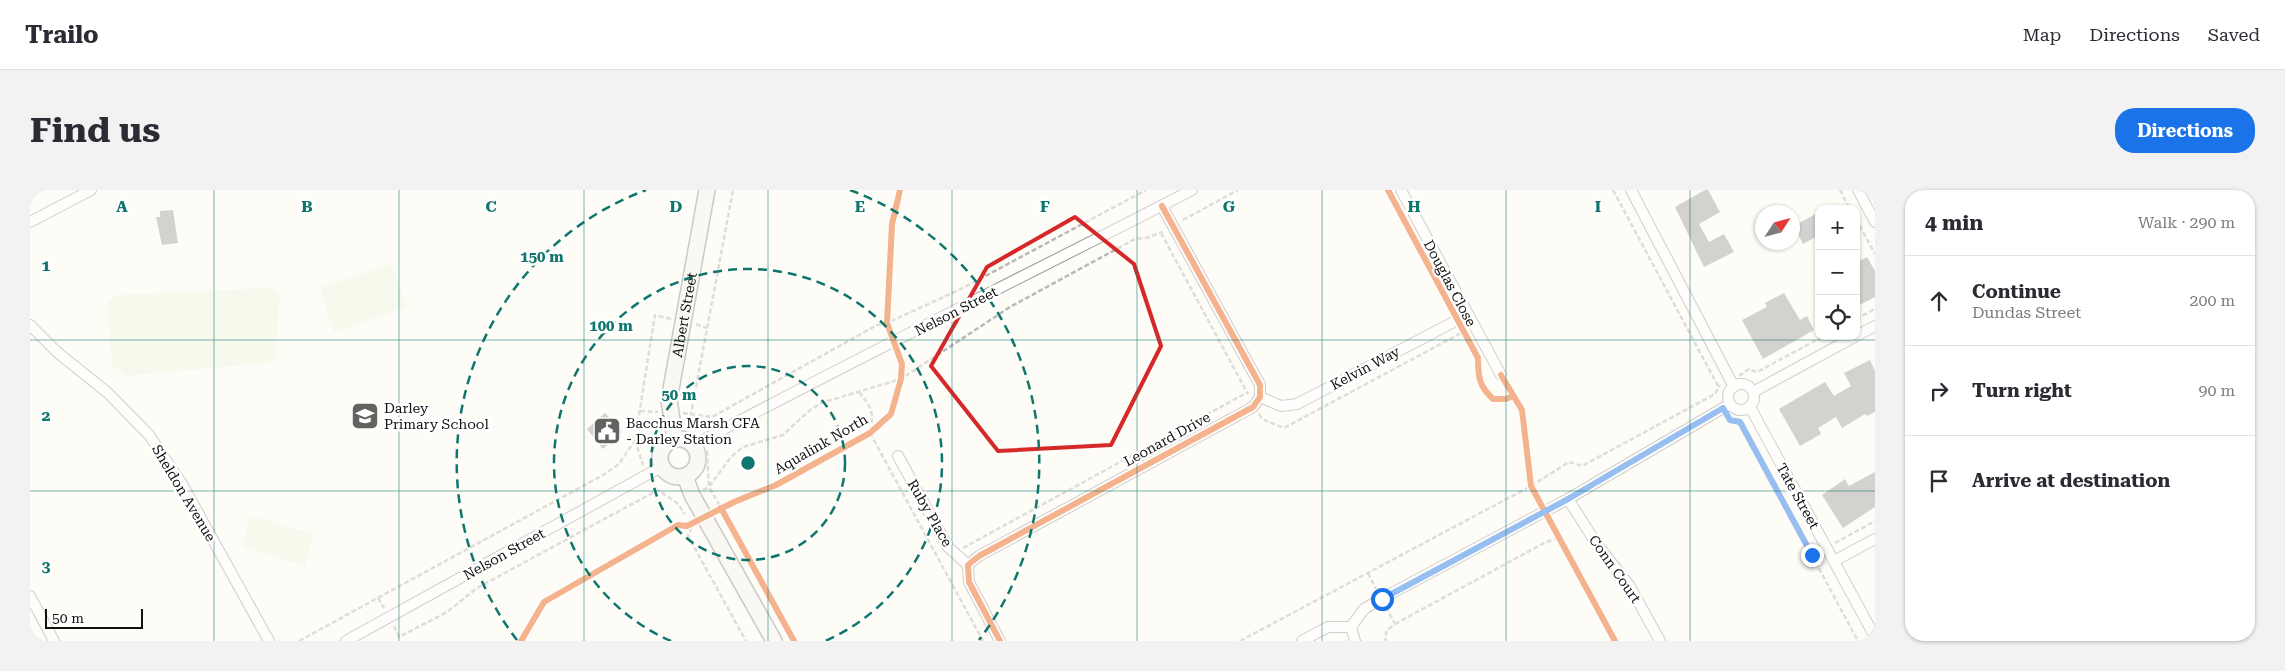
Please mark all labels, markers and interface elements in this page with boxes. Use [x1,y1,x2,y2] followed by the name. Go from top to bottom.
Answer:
[25,21,99,49] text: Trailo
[2023,24,2061,45] text: Map
[2089,24,2180,45] text: Directions
[2208,24,2260,45] text: Saved
[2115,108,2255,153] button: Directions
[30,110,160,151] text: Find us
[116,197,128,216] text: A
[301,197,313,216] text: B
[485,197,497,216] text: C
[670,197,683,216] text: D
[855,197,865,216] text: E
[1040,197,1050,216] text: F
[1223,197,1236,216] text: G
[1407,197,1421,216] text: H
[1595,197,1601,216] text: I
[1755,205,1800,250] north arrow
[1815,205,1860,340] map controls
[1815,205,1860,250] button: +
[1925,211,1983,235] text: 4 min
[2138,213,2235,232] text: Walk · 290 m
[1421,237,1480,329] street label: Douglas Close
[520,248,564,266] text: 150 m
[1815,250,1860,295] button: −
[42,256,51,275] text: 1
[669,271,700,359] street label: Albert Street
[1972,280,2061,303] text: Continue
[912,283,1000,339] street label: Nelson Street
[1925,287,1953,315] icon: ahead
[2189,291,2235,310] text: 200 m
[1815,295,1860,340] button: locate
[1972,303,2081,322] text: Dundas Street
[589,317,633,335] text: 100 m
[1328,343,1403,393] street label: Kelvin Way
[1925,377,1953,405] icon: right
[1972,379,2072,402] text: Turn right
[2198,381,2235,400] text: 90 m
[661,386,697,404] text: 50 m
[384,400,489,432] place label: Darley Primary School
[350,401,380,431] school or university icon: Darley Primary School
[42,406,51,425] text: 2
[1121,408,1213,469] street label: Leonard Drive
[772,411,870,477] street label: Aqualink North
[626,415,760,447] place label: Bacchus Marsh CFA - Darley Station
[592,416,622,446] public building icon: Bacchus Marsh CFA - Darley Station
[149,442,219,545] street label: Sheldon Avenue
[739,454,757,472] centre of rings
[1773,460,1823,532] street label: Tate Street
[1925,467,1953,495] icon: arrive
[1972,469,2170,492] text: Arrive at destination
[904,477,956,550] street label: Ruby Place
[460,525,548,583] street label: Nelson Street
[1586,532,1644,606] street label: Conn Court
[1801,544,1824,567] route end
[42,557,51,576] text: 3
[1371,588,1394,611] route start
[45,606,142,629] scale bar
[52,610,84,626] text: 50 m

